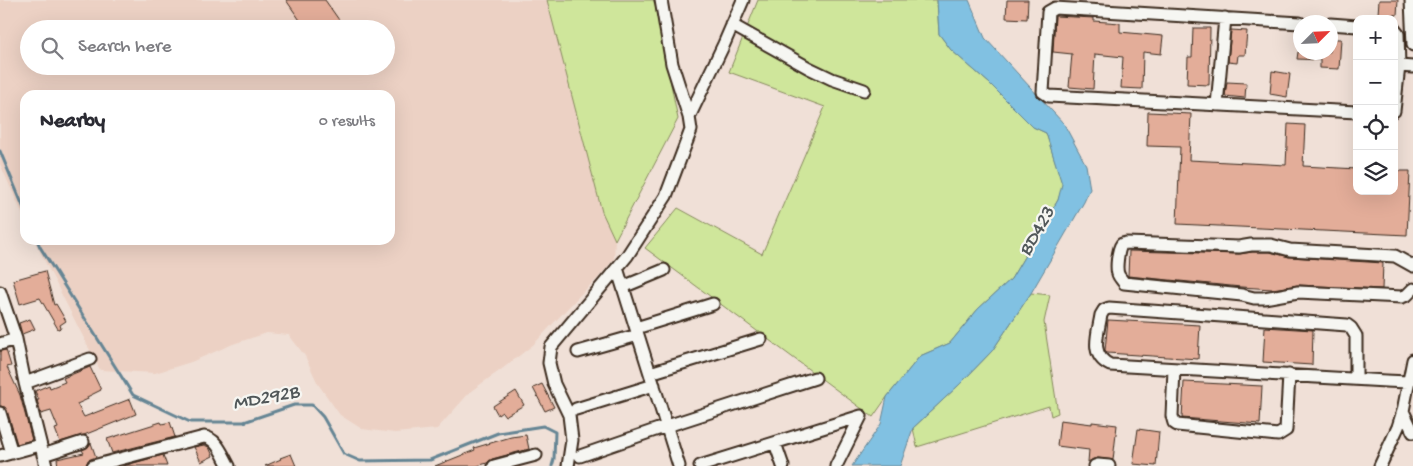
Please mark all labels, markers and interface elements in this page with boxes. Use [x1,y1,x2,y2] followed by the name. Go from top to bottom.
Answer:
[1293,15,1338,60] north arrow
[1353,15,1398,195] map controls
[1353,15,1398,60] button: +
[20,20,395,75] search box
[38,34,66,62] icon: search
[78,36,172,59] text: Search here
[1353,60,1398,105] button: −
[1353,105,1398,150] button: locate
[40,110,105,135] text: Nearby
[319,113,375,132] text: 0 results
[1353,150,1398,195] button: layers
[1015,203,1061,261] water label: BD423
[231,381,303,417] water label: MD292B

